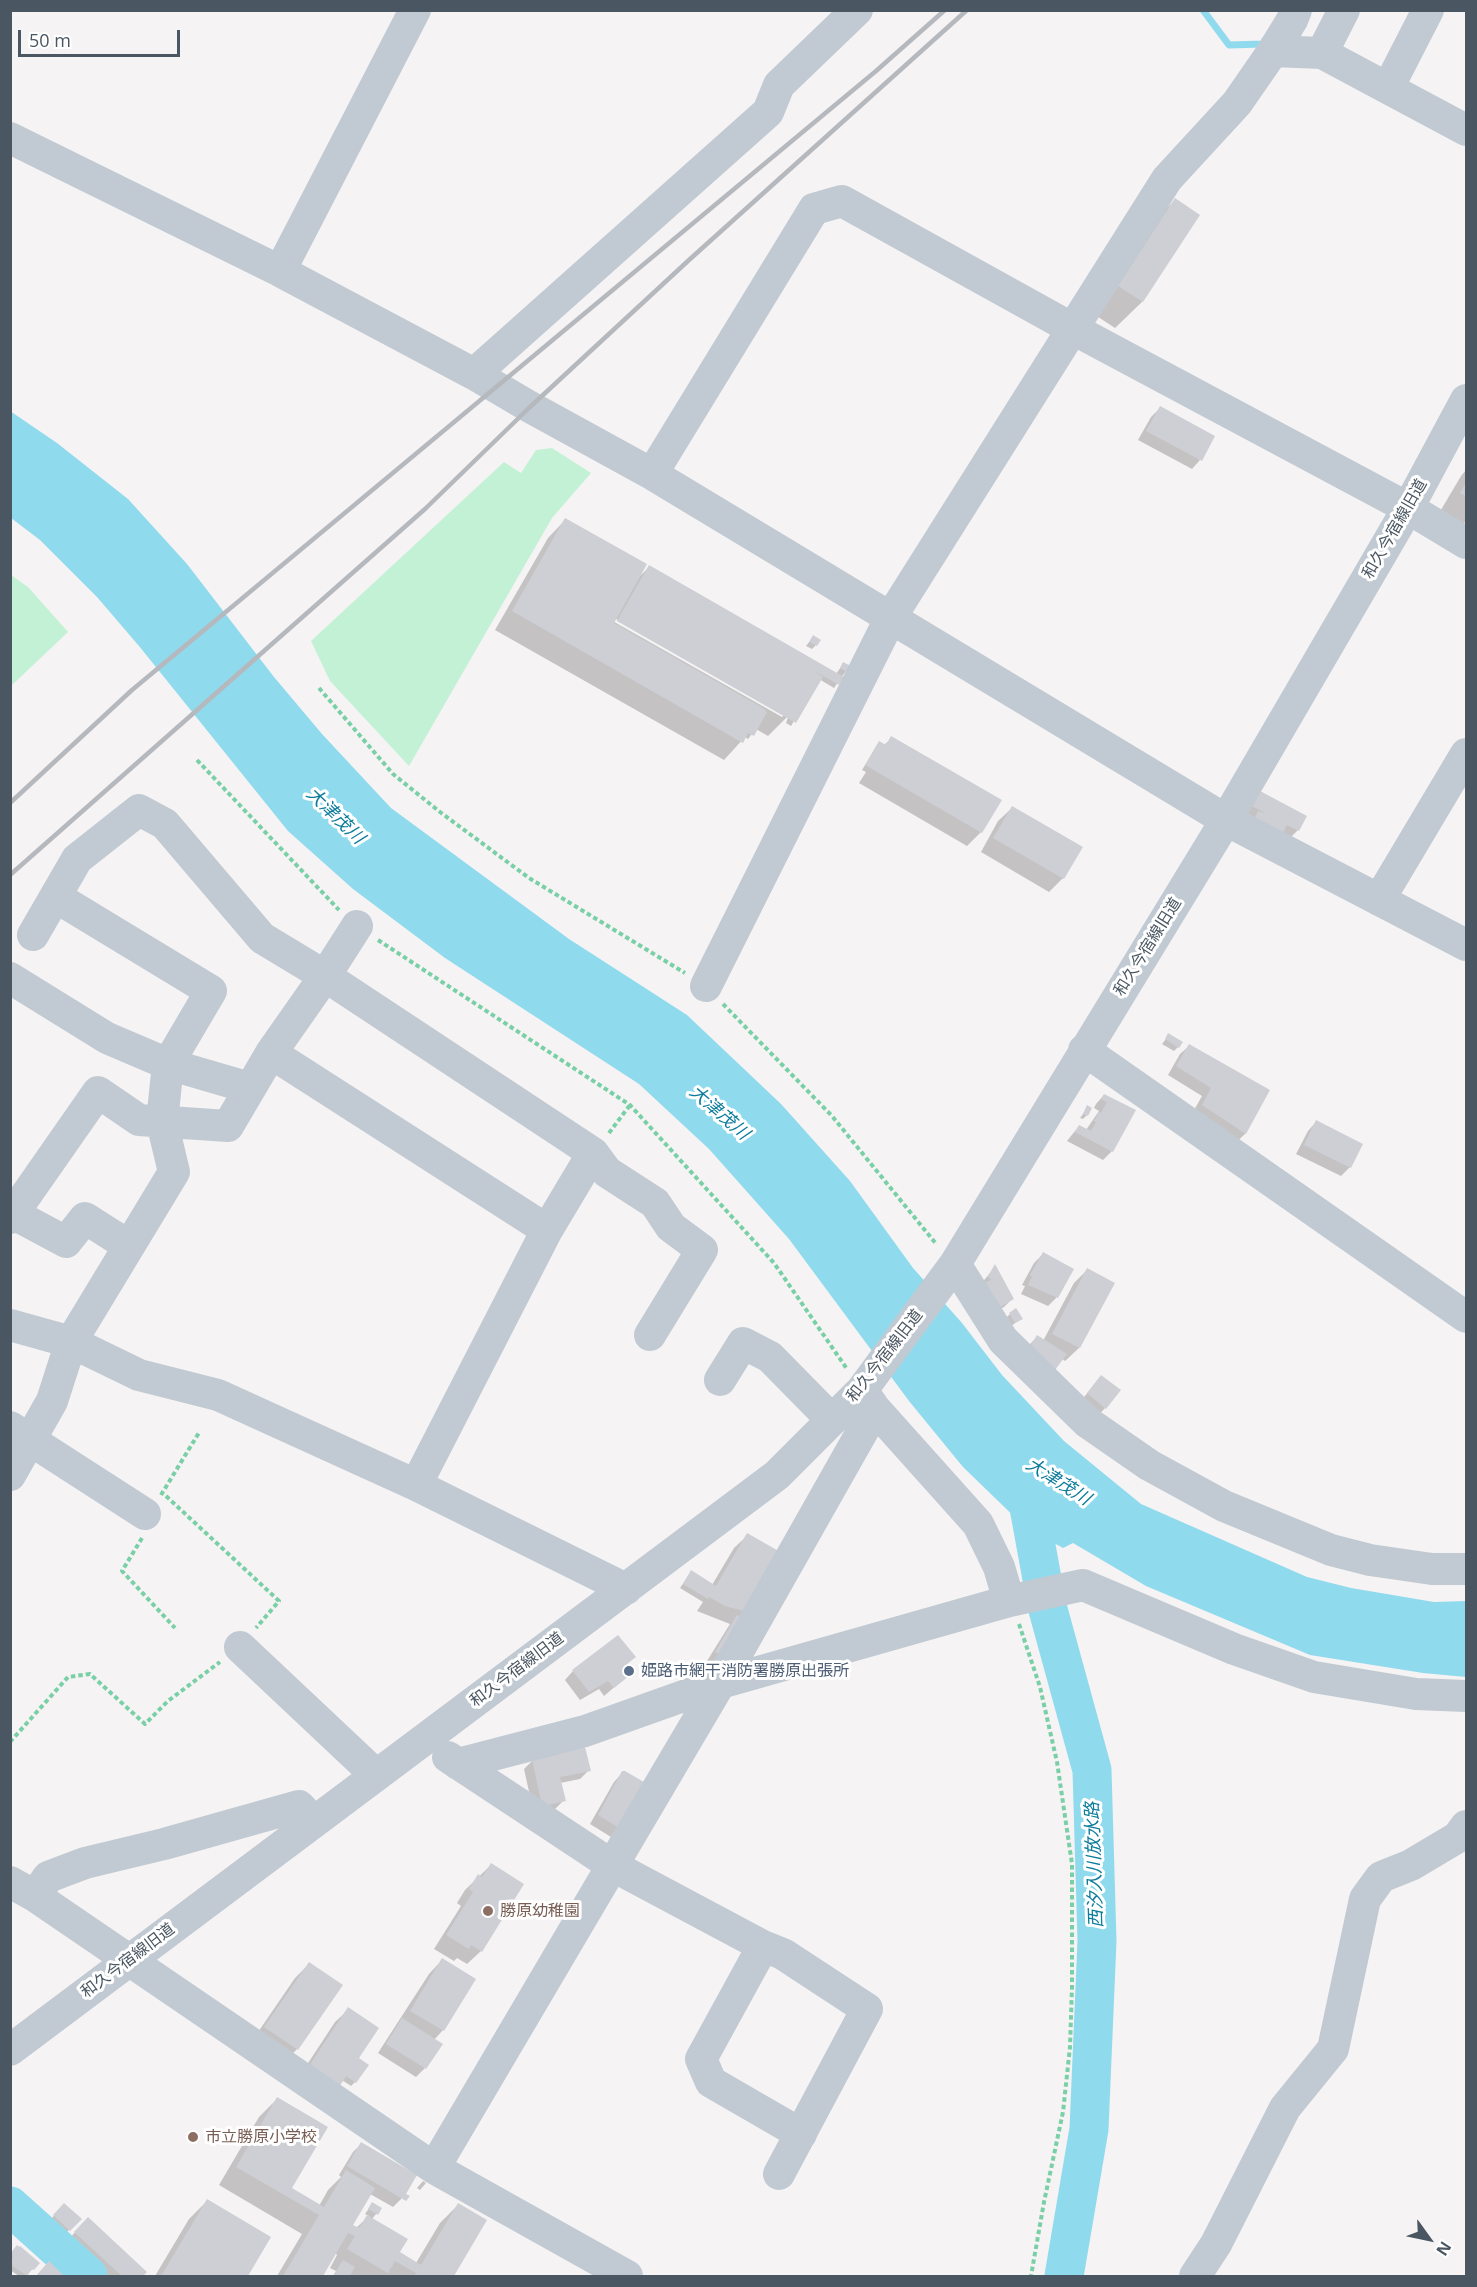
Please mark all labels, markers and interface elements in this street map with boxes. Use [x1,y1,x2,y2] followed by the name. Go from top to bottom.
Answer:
[21,18,183,56] scale bar
[29,28,71,52] text: 50 m
[1359,476,1431,582] street label: 和久今宿線旧道
[302,783,368,849] water label: 大津茂川
[1110,894,1186,1000] street label: 和久今宿線旧道
[685,1081,753,1145] water label: 大津茂川
[843,1306,927,1406] street label: 和久今宿線旧道
[1022,1454,1094,1510] water label: 大津茂川
[466,1629,568,1711] street label: 和久今宿線旧道
[641,1661,849,1681] place label: 姫路市網干消防署勝原出張所
[622,1664,636,1678] marker: 姫路市網干消防署勝原出張所
[1082,1802,1108,1928] water label: 西汐入川放水路
[500,1901,580,1921] place label: 勝原幼稚園
[481,1904,495,1918] marker: 勝原幼稚園
[77,1920,179,2002] street label: 和久今宿線旧道
[205,2127,317,2147] place label: 市立勝原小学校
[186,2130,200,2144] marker: 市立勝原小学校
[1399,2209,1459,2269] north arrow
[1431,2237,1457,2260] text: N

